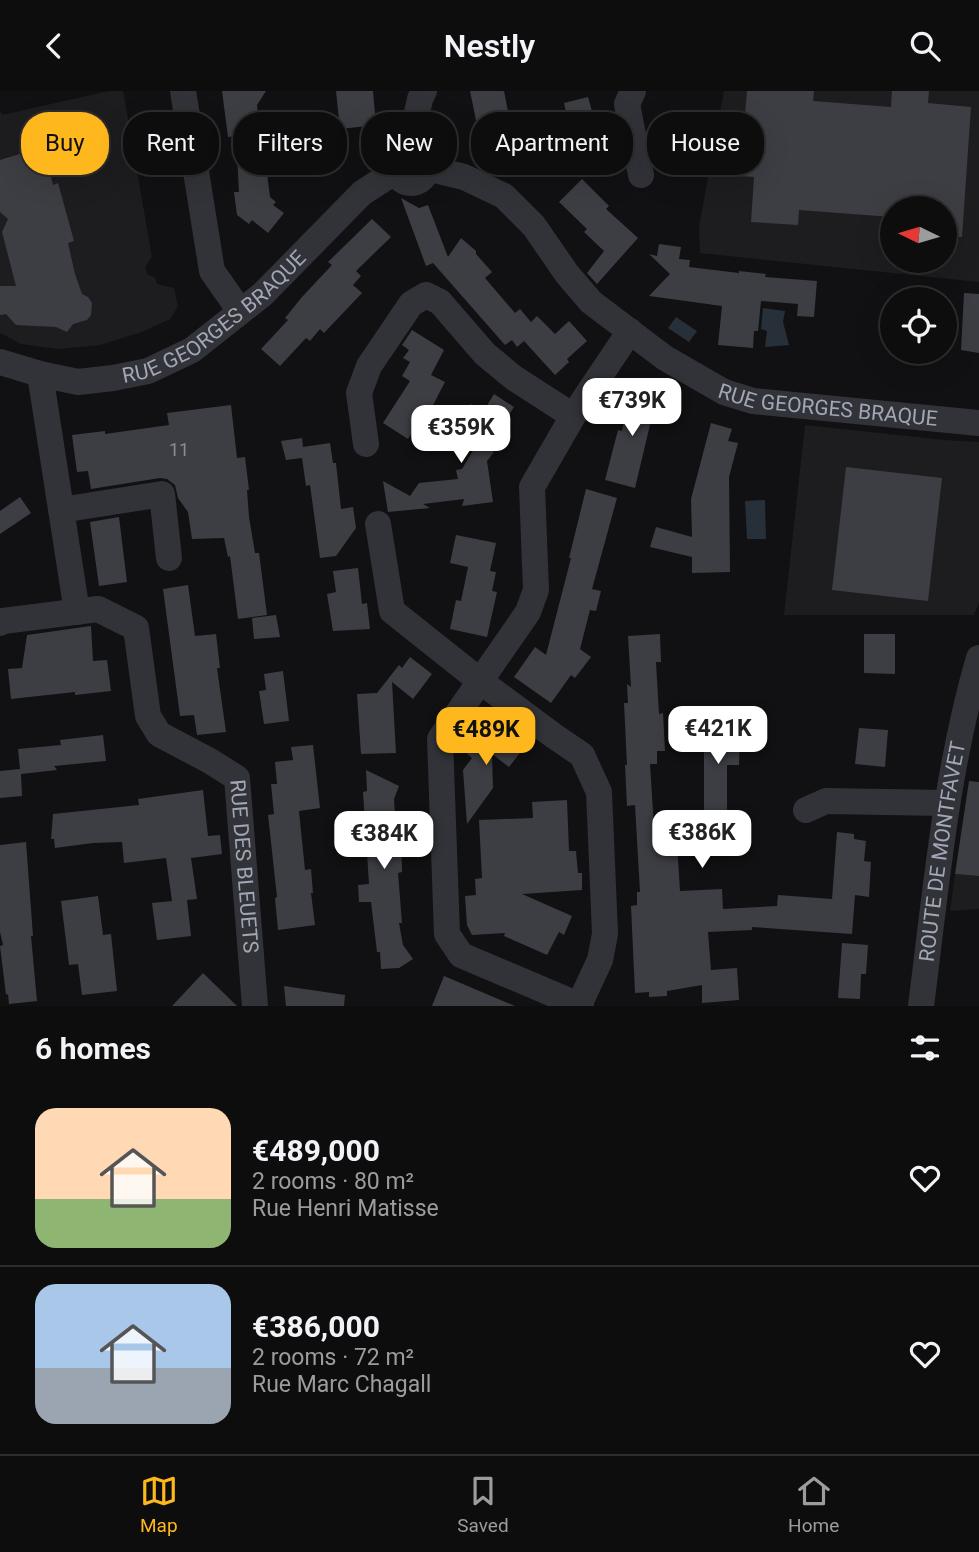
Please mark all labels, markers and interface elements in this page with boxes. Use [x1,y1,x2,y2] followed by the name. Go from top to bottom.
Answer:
[35,27,73,65] icon: back
[444,27,535,65] text: Nestly
[906,27,944,65] icon: search
[21,112,109,175] chip: Buy
[123,112,219,175] chip: Rent
[233,112,347,175] chip: Filters
[361,112,457,175] chip: New
[471,112,633,175] chip: Apartment
[647,112,764,175] chip: House
[880,196,957,273] north arrow
[880,196,957,364] map controls
[120,246,311,388] street label: RUE GEORGES BRAQUE
[880,287,957,364] button: locate
[583,379,681,438] pin: €739K
[715,379,939,431] street label: RUE GEORGES BRAQUE
[598,387,666,414] text: €739K
[412,405,510,465] pin: €359K
[427,414,495,441] text: €359K
[169,439,189,460] house number: 11
[437,707,535,767] pin: €489K
[669,707,767,766] pin: €421K
[684,715,752,742] text: €421K
[452,716,520,743] text: €489K
[915,739,970,963] street label: ROUTE DE MONTFAVET
[225,779,263,954] street label: RUE DES BLEUETS
[335,811,433,871] pin: €384K
[653,811,751,870] pin: €386K
[668,819,736,846] text: €386K
[350,820,418,847] text: €384K
[906,1029,944,1067] icon: filters
[35,1031,151,1066] text: 6 homes
[252,1133,380,1168] text: €489,000
[91,1136,175,1220] icon: home
[906,1159,944,1197] icon: heart
[252,1168,414,1195] text: 2 rooms · 80 m²
[252,1195,439,1222] text: Rue Henri Matisse
[252,1309,380,1344] text: €386,000
[91,1312,175,1396] icon: home
[906,1335,944,1373] icon: heart
[252,1344,414,1371] text: 2 rooms · 72 m²
[252,1371,431,1398] text: Rue Marc Chagall
[140,1472,178,1537] tab: Map
[457,1472,509,1537] tab: Saved
[788,1472,839,1537] tab: Home

